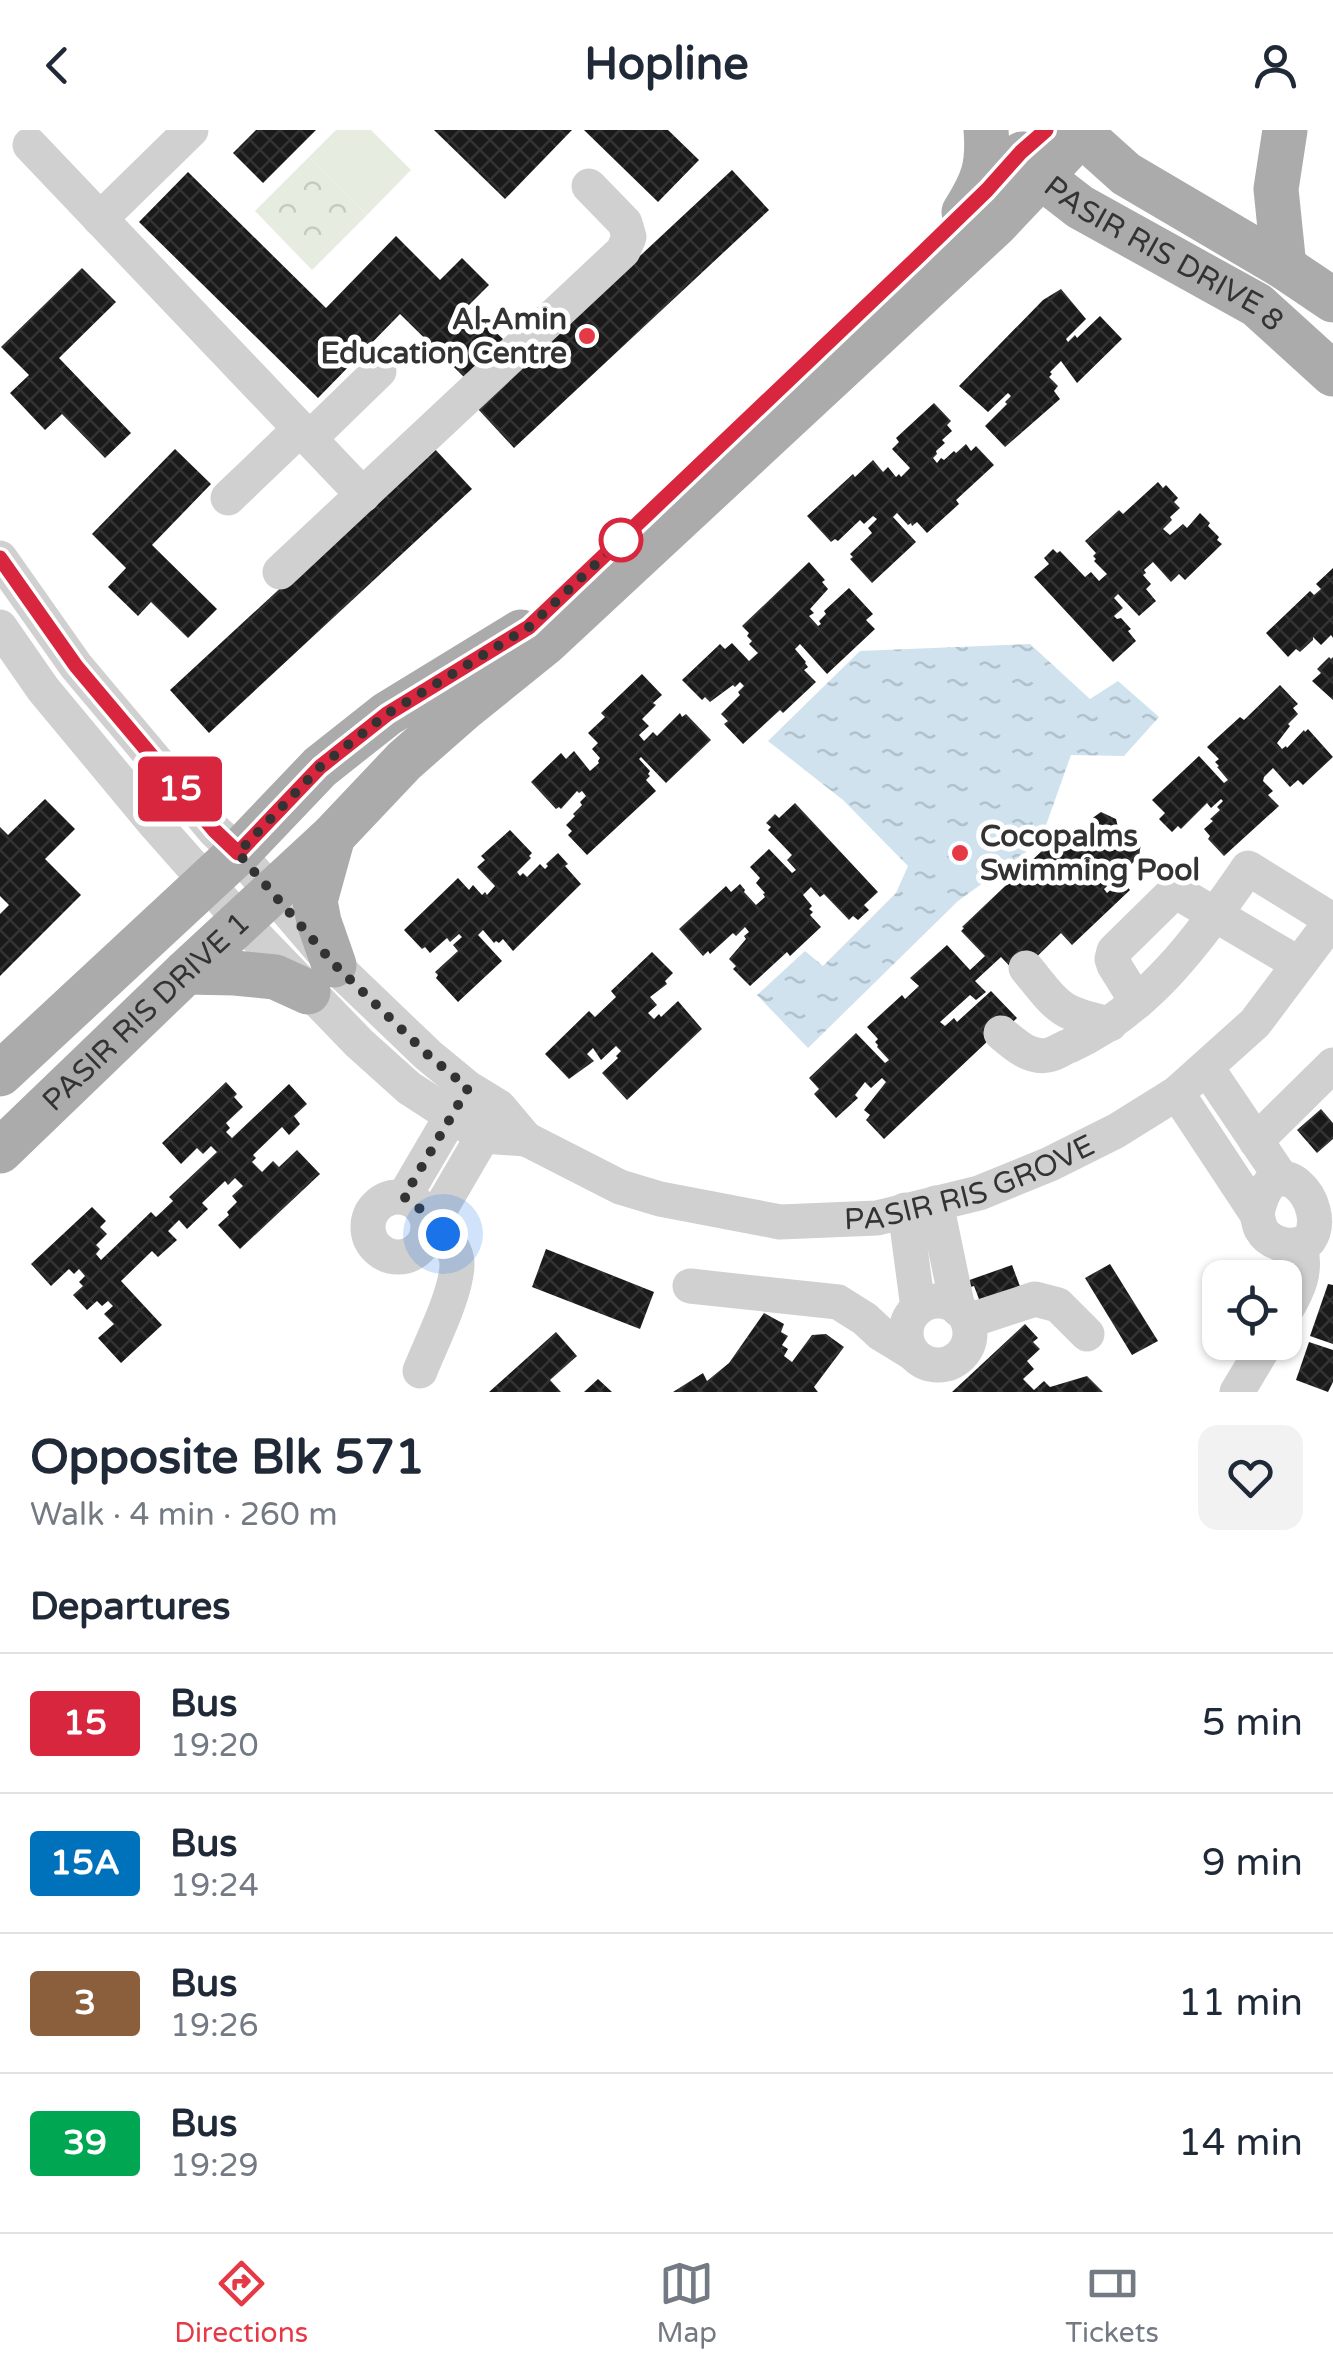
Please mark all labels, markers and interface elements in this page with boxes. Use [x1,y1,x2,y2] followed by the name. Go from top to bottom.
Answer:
[30,38,85,93] icon: back
[584,38,749,92] text: Hopline
[1248,38,1303,93] icon: person
[1037,168,1292,339] street label: PASIR RIS DRIVE 8
[321,301,567,372] place label: Al-Amin Education Centre
[576,325,598,347] marker: Al-Amin Education Centre
[600,519,642,561] unlabelled marker
[135,756,225,822] line badge: 15
[158,768,202,810] text: 15
[980,818,1200,889] place label: Cocopalms Swimming Pool
[949,842,971,864] marker: Cocopalms Swimming Pool
[34,904,257,1119] street label: PASIR RIS DRIVE 1
[843,1126,1100,1238] street label: PASIR RIS GROVE
[418,1209,468,1259] your location
[1202,1260,1302,1360] map controls
[1202,1260,1302,1360] button: locate
[1198,1425,1303,1530] button: heart
[30,1429,425,1487] text: Opposite Blk 571
[30,1496,338,1534] text: Walk · 4 min · 260 m
[30,1584,231,1630] text: Departures
[170,1681,237,1727] text: Bus
[1202,1700,1303,1746] text: 5 min
[63,1702,107,1744] text: 15
[170,1727,259,1765] text: 19:20
[170,1821,238,1867] text: Bus
[1202,1840,1303,1886] text: 9 min
[50,1842,120,1884] text: 15A
[170,1867,259,1905] text: 19:24
[170,1961,237,2007] text: Bus
[1178,1980,1303,2026] text: 11 min
[74,1982,96,2024] text: 3
[170,2007,259,2045] text: 19:26
[170,2101,237,2147] text: Bus
[1178,2120,1303,2166] text: 14 min
[63,2122,107,2164] text: 39
[170,2147,259,2185] text: 19:29
[174,2256,308,2350] tab: Directions
[656,2256,717,2350] tab: Map
[1065,2256,1159,2350] tab: Tickets

